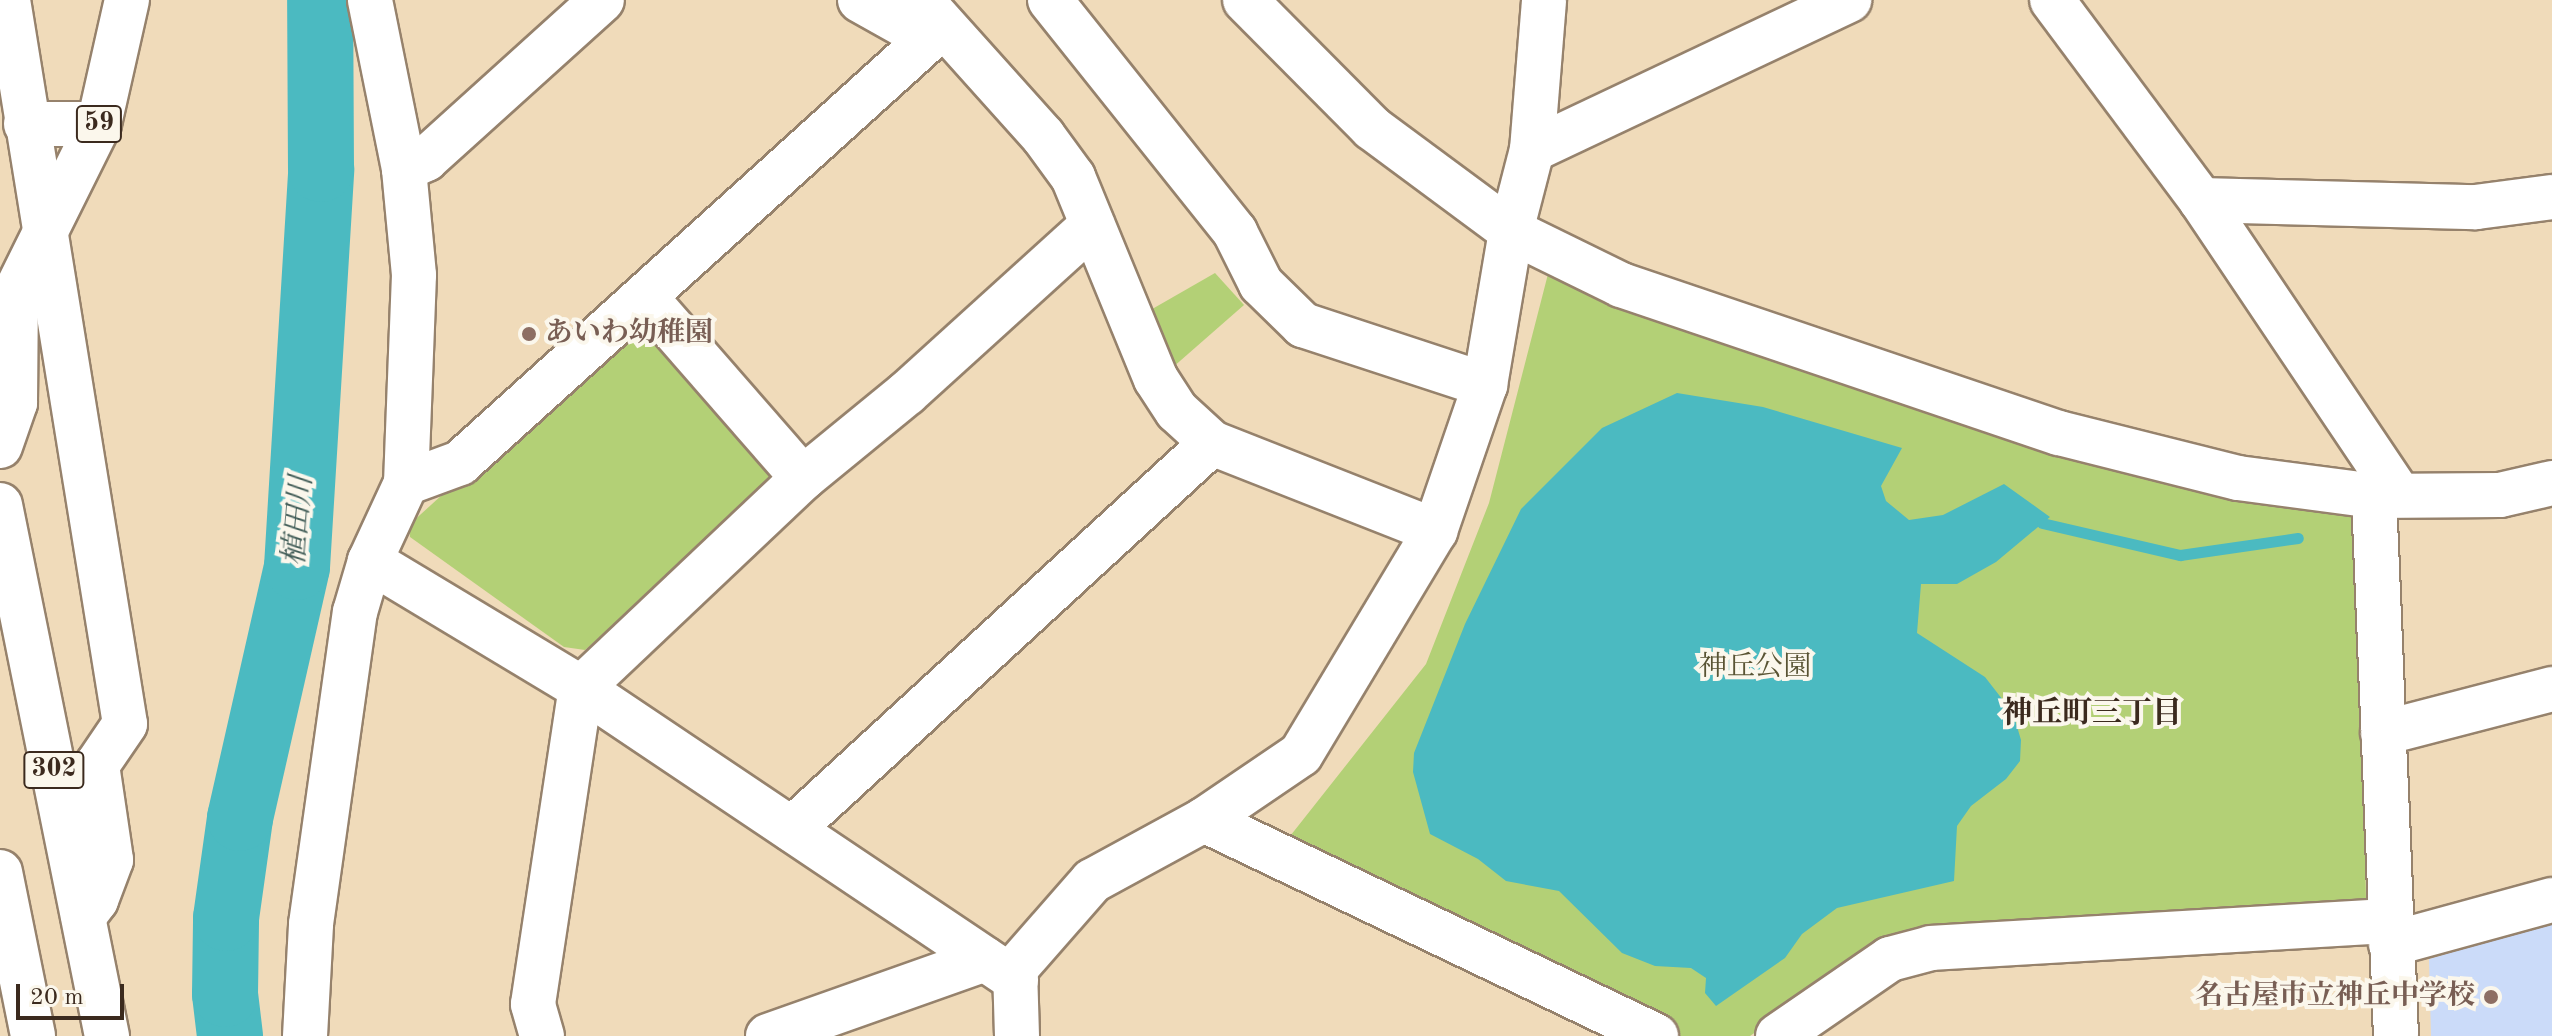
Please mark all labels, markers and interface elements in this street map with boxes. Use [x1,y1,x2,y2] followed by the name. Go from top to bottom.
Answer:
[75,102,123,146] road number: 59
[545,317,713,351] place label: あいわ幼稚園
[520,325,538,343] marker: あいわ幼稚園
[277,475,321,567] water label: 植田川
[1699,651,1811,685] park label: 神丘公園
[2002,696,2182,732] district label: 神丘町三丁目
[22,748,86,792] road number: 302
[20,968,128,1018] scale bar
[2195,980,2475,1014] place label: 名古屋市立神丘中学校
[30,986,84,1010] text: 20 m
[2482,988,2500,1006] marker: 名古屋市立神丘中学校

